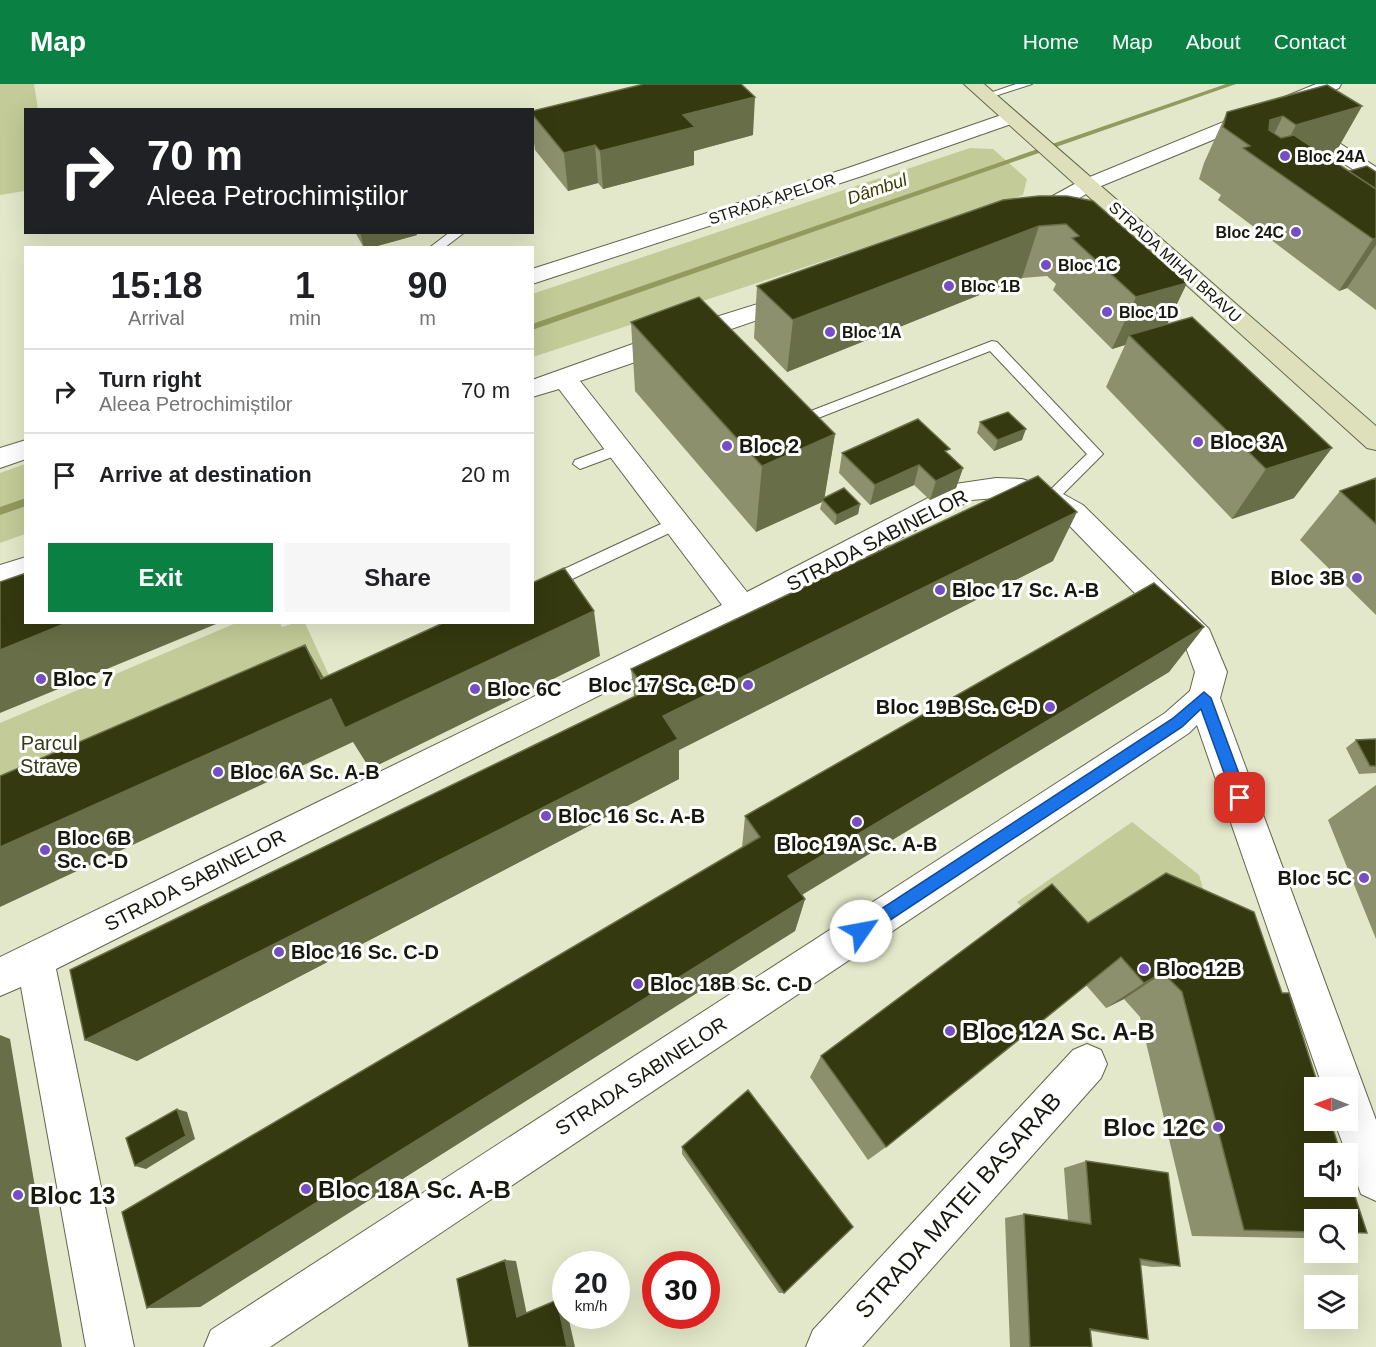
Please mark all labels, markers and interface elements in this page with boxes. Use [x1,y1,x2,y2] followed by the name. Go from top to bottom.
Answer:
[30,26,86,57] text: Map
[1023,30,1079,53] text: Home
[1112,30,1153,53] text: Map
[1186,30,1241,53] text: About
[1274,30,1346,53] text: Contact
[48,132,126,210] icon: right
[147,132,243,179] text: 70 m
[1297,148,1366,165] place label: Bloc 24A
[1278,149,1292,163] marker: Bloc 24A
[844,169,911,209] water label: Dâmbul
[706,170,838,228] street label: STRADA APELOR
[147,181,408,211] text: Aleea Petrochimiștilor
[1106,198,1244,326] street label: STRADA MIHAI BRAVU
[1216,224,1284,241] place label: Bloc 24C
[1289,225,1303,239] marker: Bloc 24C
[1058,257,1118,274] place label: Bloc 1C
[1039,258,1053,272] marker: Bloc 1C
[110,265,202,306] text: 15:18
[295,265,315,306] text: 1
[408,265,448,306] text: 90
[961,278,1021,295] place label: Bloc 1B
[942,279,956,293] marker: Bloc 1B
[1119,304,1179,321] place label: Bloc 1D
[1100,305,1114,319] marker: Bloc 1D
[128,307,185,329] text: Arrival
[289,307,321,329] text: min
[419,307,436,329] text: m
[842,324,902,341] place label: Bloc 1A
[823,325,837,339] marker: Bloc 1A
[99,367,201,392] text: Turn right
[48,375,81,408] icon: right
[461,378,510,403] text: 70 m
[99,393,292,415] text: Aleea Petrochimiștilor
[1210,431,1284,453] place label: Bloc 3A
[739,435,799,457] place label: Bloc 2
[1191,435,1205,449] marker: Bloc 3A
[720,439,734,453] marker: Bloc 2
[48,459,81,492] icon: arrive
[99,462,312,487] text: Arrive at destination
[461,462,510,487] text: 20 m
[783,485,971,595] street label: STRADA SABINELOR
[48,543,273,612] button: Exit
[285,543,510,612] button: Share
[1271,567,1345,589] place label: Bloc 3B
[1350,571,1364,585] marker: Bloc 3B
[952,579,1099,601] place label: Bloc 17 Sc. A-B
[933,583,947,597] marker: Bloc 17 Sc. A-B
[53,668,113,690] place label: Bloc 7
[34,672,48,686] marker: Bloc 7
[588,674,736,696] place label: Bloc 17 Sc. C-D
[487,678,561,700] place label: Bloc 6C
[741,678,755,692] marker: Bloc 17 Sc. C-D
[468,682,482,696] marker: Bloc 6C
[876,696,1038,718] place label: Bloc 19B Sc. C-D
[1043,700,1057,714] marker: Bloc 19B Sc. C-D
[20,732,78,777] park label: Parcul Strave
[230,761,380,783] place label: Bloc 6A Sc. A-B
[211,765,225,779] marker: Bloc 6A Sc. A-B
[1214,772,1265,823] pin
[1223,781,1256,814] icon: arrive
[558,805,705,827] place label: Bloc 16 Sc. A-B
[539,809,553,823] marker: Bloc 16 Sc. A-B
[850,815,864,829] marker: Bloc 19A Sc. A-B
[101,825,289,935] street label: STRADA SABINELOR
[57,827,131,872] place label: Bloc 6B Sc. C-D
[777,833,937,855] place label: Bloc 19A Sc. A-B
[38,843,52,857] marker: Bloc 6B Sc. C-D
[1278,867,1352,889] place label: Bloc 5C
[1357,871,1371,885] marker: Bloc 5C
[829,899,893,963] position arrow
[291,941,439,963] place label: Bloc 16 Sc. C-D
[272,945,286,959] marker: Bloc 16 Sc. C-D
[1156,958,1242,980] place label: Bloc 12B
[1137,962,1151,976] marker: Bloc 12B
[650,973,812,995] place label: Bloc 18B Sc. C-D
[631,977,645,991] marker: Bloc 18B Sc. C-D
[551,1012,731,1140] street label: STRADA SABINELOR
[962,1018,1155,1045] place label: Bloc 12A Sc. A-B
[943,1024,957,1038] marker: Bloc 12A Sc. A-B
[1304,1077,1358,1131] north arrow
[1304,1077,1358,1329] map controls
[850,1087,1066,1323] street label: STRADA MATEI BASARAB
[1103,1114,1206,1141] place label: Bloc 12C
[1211,1120,1225,1134] marker: Bloc 12C
[1304,1143,1358,1197] button: sound
[318,1176,511,1203] place label: Bloc 18A Sc. A-B
[30,1182,115,1209] place label: Bloc 13
[299,1182,313,1196] marker: Bloc 18A Sc. A-B
[11,1188,25,1202] marker: Bloc 13
[1304,1209,1358,1263] button: search
[642,1251,720,1329] speed limit sign: 30
[574,1266,608,1299] text: 20
[1304,1275,1358,1329] button: layers
[575,1297,607,1314] text: km/h

